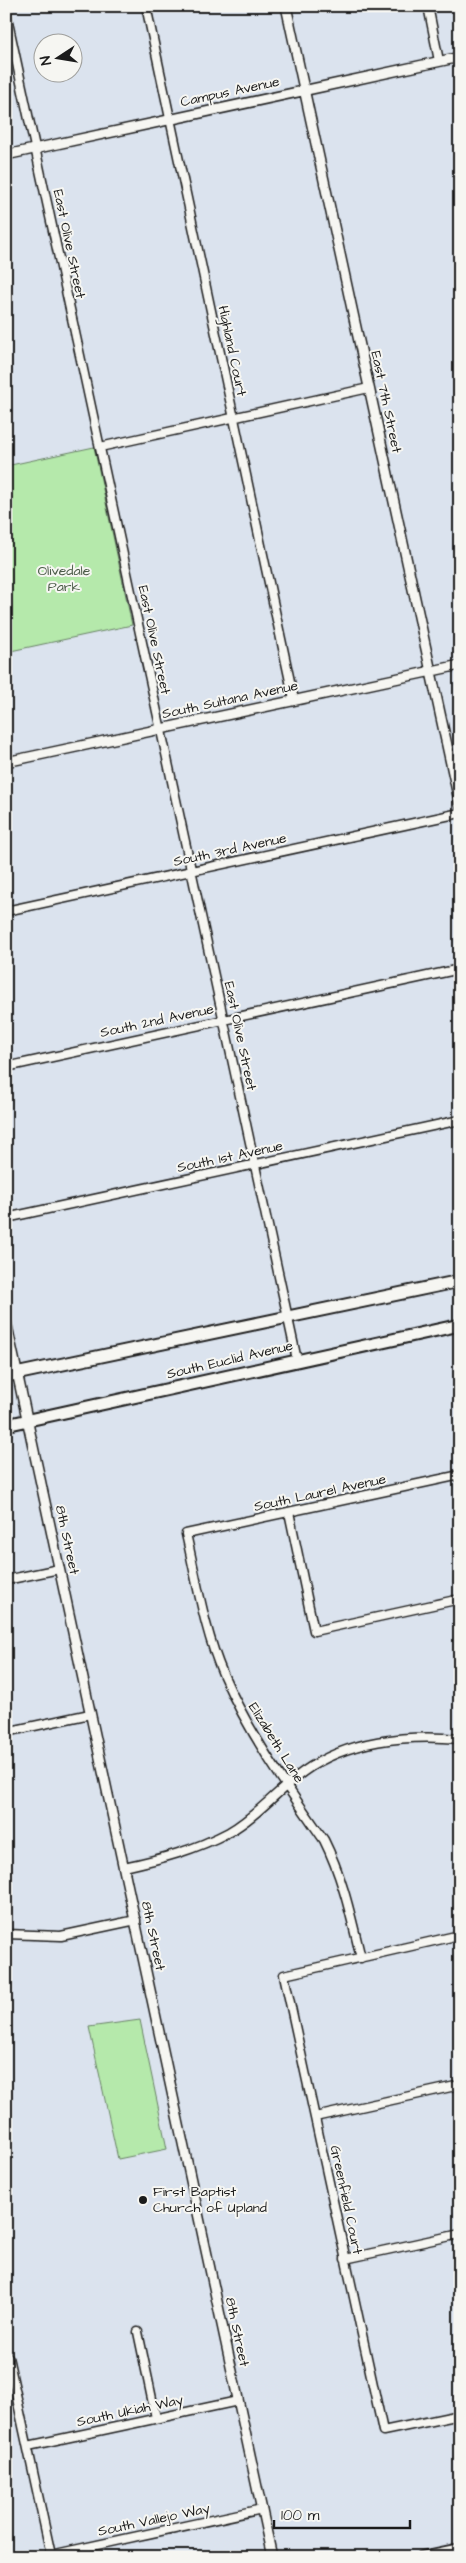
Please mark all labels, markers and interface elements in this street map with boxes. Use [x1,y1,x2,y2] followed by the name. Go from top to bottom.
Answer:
[32,32,82,82] north arrow
[36,54,57,67] text: N
[179,72,282,112] street label: Campus Avenue
[48,188,90,301] street label: East Olive Street
[213,304,251,398] street label: Highland Court
[365,349,407,455] street label: East 7th Street
[38,561,91,597] park label: Olivedale Park
[133,584,175,697] street label: East Olive Street
[160,676,300,724] street label: South Sultana Avenue
[172,828,289,872] street label: South 3rd Avenue
[219,980,261,1093] street label: East Olive Street
[98,999,216,1043] street label: South 2nd Avenue
[175,1136,285,1178] street label: South 1st Avenue
[165,1336,296,1384] street label: South Euclid Avenue
[252,1469,388,1517] street label: South Laurel Avenue
[50,1503,84,1577] street label: 8th Street
[243,1699,309,1788] street label: Elizabeth Lane
[136,1899,170,1973] street label: 8th Street
[325,2144,367,2257] street label: Greenfield Court
[153,2182,267,2218] place label: First Baptist Church of Upland
[137,2194,149,2206] marker: First Baptist Church of Upland
[220,2295,254,2369] street label: 8th Street
[75,2390,185,2432] street label: South Ukiah Way
[96,2498,212,2542] street label: South Vallejo Way
[274,2498,410,2530] scale bar
[281,2505,320,2526] text: 100 m

